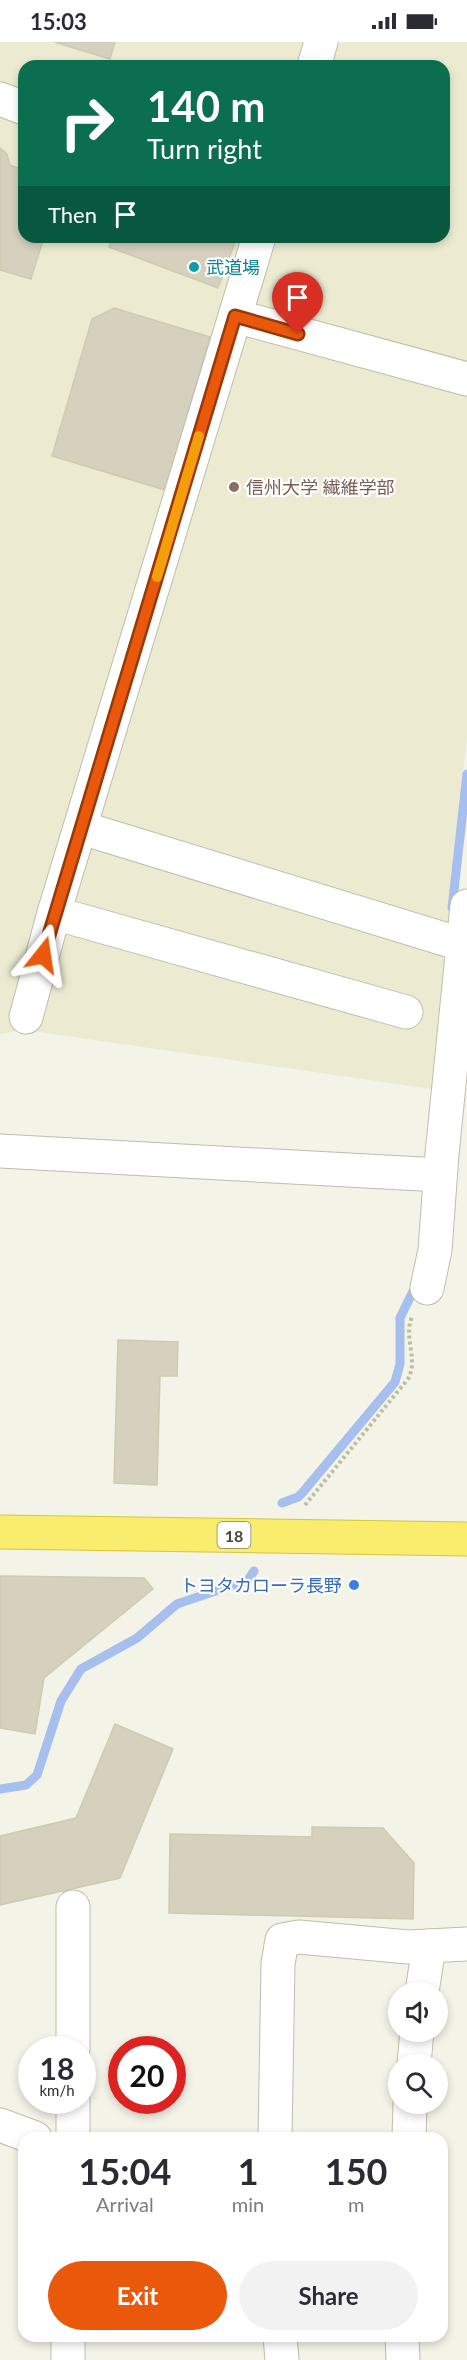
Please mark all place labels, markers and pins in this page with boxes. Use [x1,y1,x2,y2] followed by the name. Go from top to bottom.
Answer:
[206,256,260,278] place label: 武道場
[187,260,201,274] marker: 武道場
[272,272,323,334] pin
[246,476,395,498] place label: 信州大学 繊維学部
[227,480,241,494] marker: 信州大学 繊維学部
[180,1574,342,1596] place label: トヨタカローラ長野
[347,1578,361,1592] marker: トヨタカローラ長野

